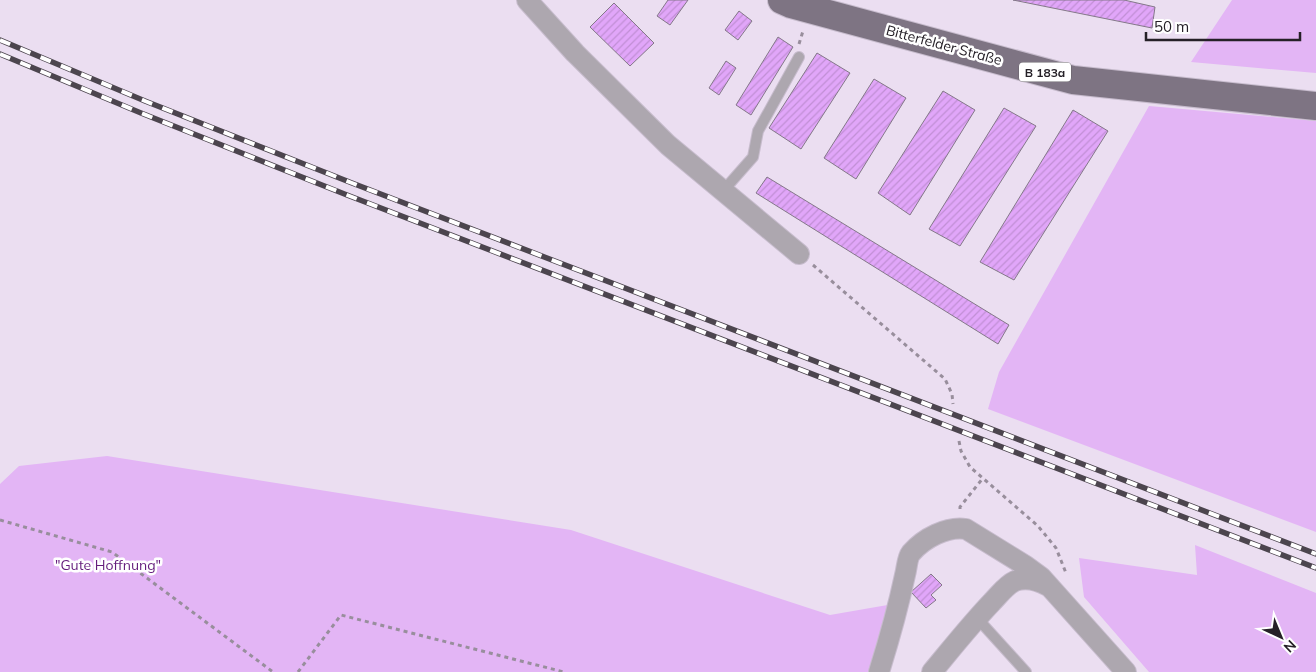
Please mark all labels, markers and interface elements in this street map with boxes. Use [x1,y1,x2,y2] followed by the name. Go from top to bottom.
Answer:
[1146,10,1300,42] scale bar
[1154,17,1189,36] text: 50 m
[884,21,1004,69] street label: Bitterfelder Straße
[1019,62,1071,82] road number: B 183a
[55,556,161,574] park label: "Gute Hoffnung"
[1256,612,1306,662] north arrow
[1280,636,1300,656] text: N

